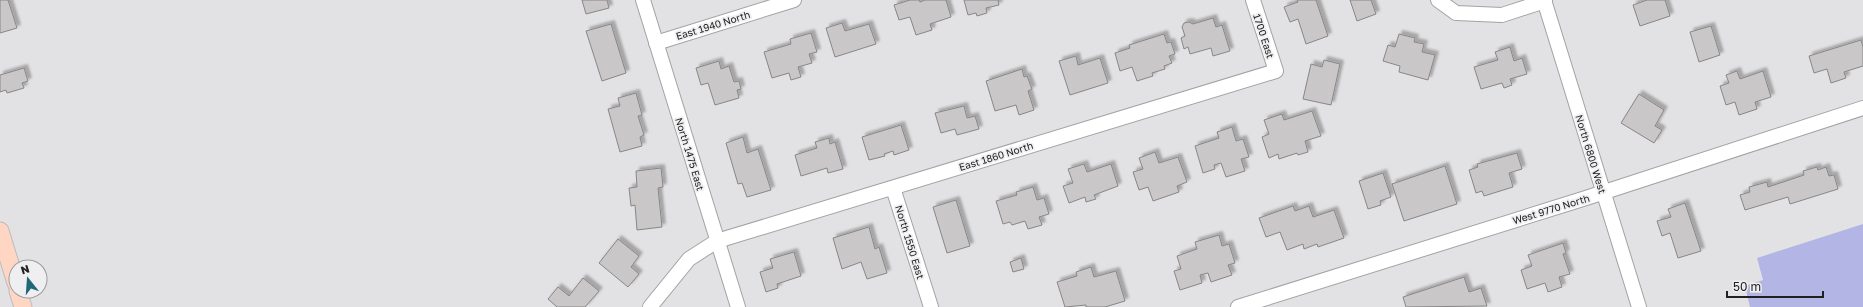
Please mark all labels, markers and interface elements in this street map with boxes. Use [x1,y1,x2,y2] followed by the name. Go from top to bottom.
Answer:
[674,8,752,42] street label: East 1940 North
[1251,12,1277,60] street label: 1700 East
[1573,113,1609,195] street label: North 6800 West
[673,116,707,192] street label: North 1475 East
[957,139,1035,173] street label: East 1860 North
[1511,192,1591,226] street label: West 9770 North
[893,204,927,280] street label: North 1550 East
[8,259,48,299] north arrow
[19,262,31,276] text: N
[1727,273,1823,299] scale bar
[1733,279,1761,294] text: 50 m

